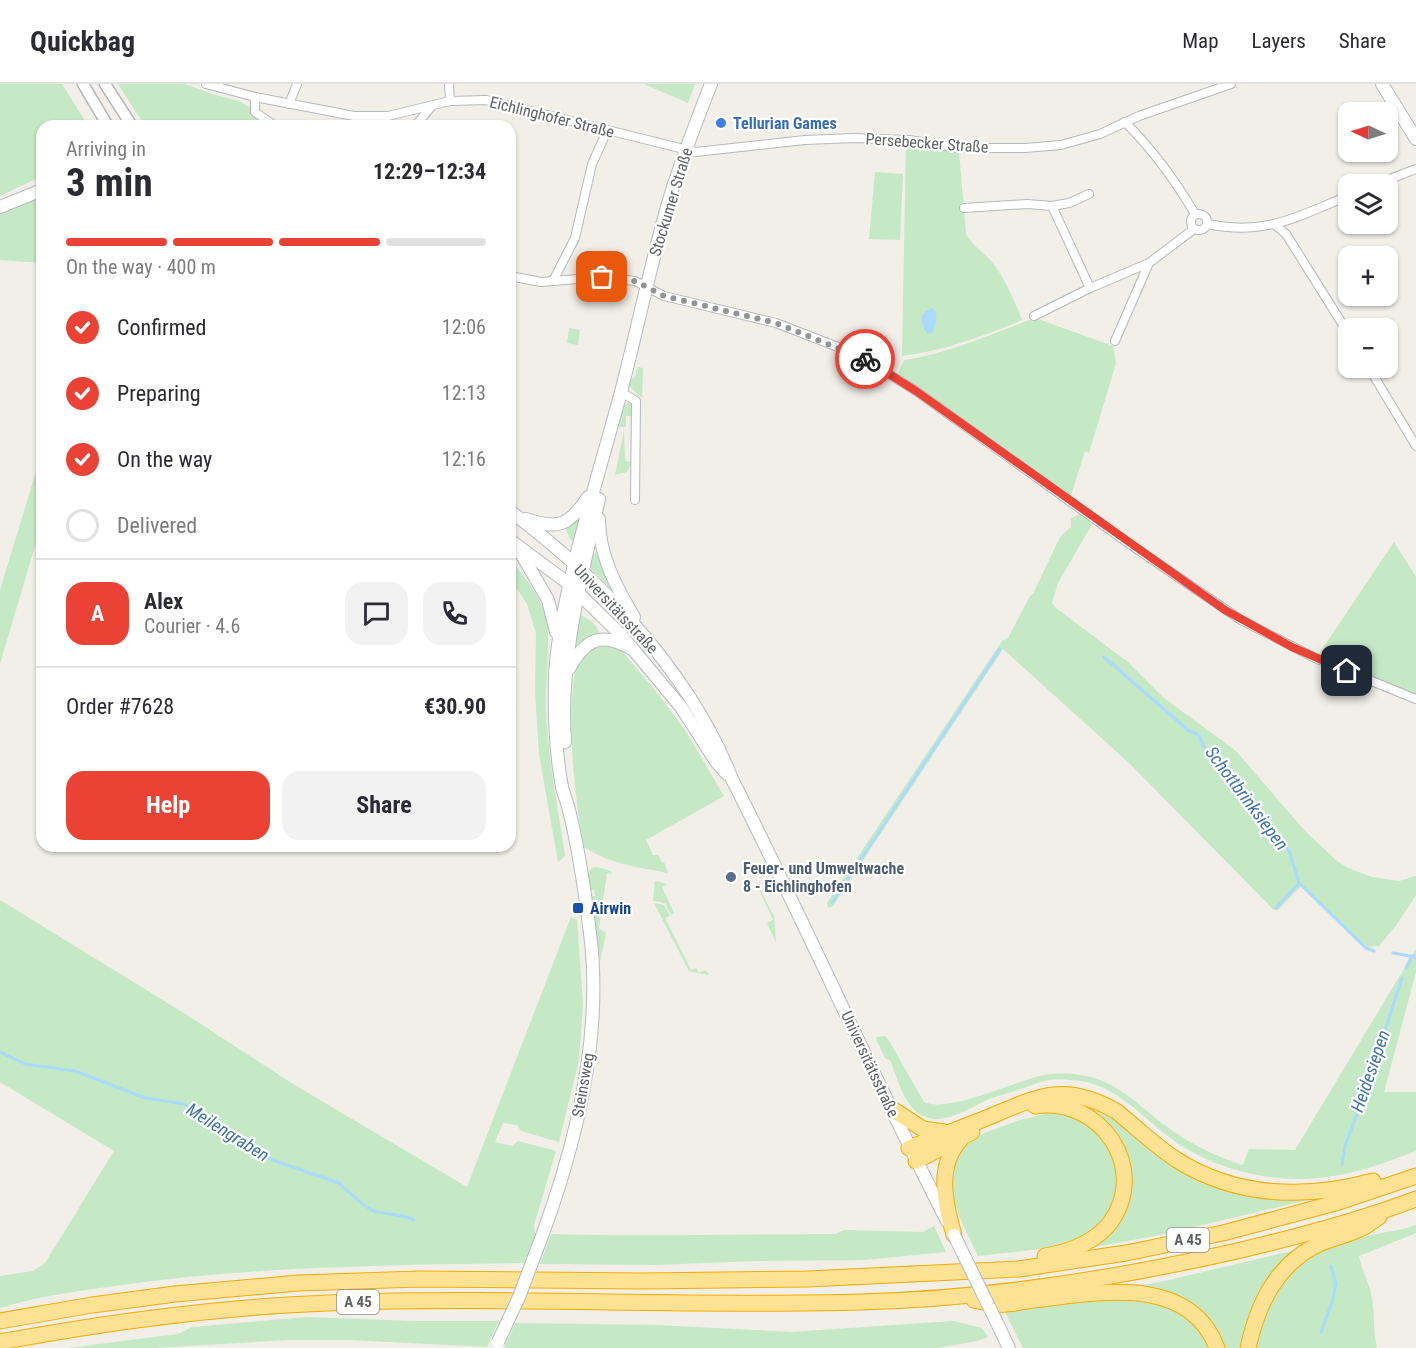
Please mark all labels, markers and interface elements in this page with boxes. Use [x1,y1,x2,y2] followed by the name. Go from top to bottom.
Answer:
[30,25,135,58] text: Quickbag
[1182,29,1219,53] text: Map
[1252,29,1306,53] text: Layers
[1339,29,1386,53] text: Share
[488,92,616,142] street label: Eichlinghofer Straße
[1338,102,1398,162] north arrow
[1338,102,1398,378] map controls
[733,114,837,133] place label: Tellurian Games
[714,116,728,130] marker: Tellurian Games
[865,129,989,157] street label: Persebecker Straße
[66,137,146,161] text: Arriving in
[645,145,697,259] street label: Stockumer Straße
[373,159,486,184] text: 12:29–12:34
[66,160,153,206] text: 3 min
[1338,174,1398,234] button: layers
[1338,246,1398,306] button: +
[576,251,627,302] pin
[66,255,216,279] text: On the way · 400 m
[585,260,618,293] icon: bag
[66,311,99,344] icon: check
[117,315,206,340] text: Confirmed
[442,315,486,339] text: 12:06
[1338,318,1398,378] button: −
[835,329,895,389] courier
[849,343,882,376] icon: bike
[66,377,99,410] icon: check
[117,381,201,406] text: Preparing
[442,381,486,405] text: 12:13
[66,443,99,476] icon: check
[117,447,212,472] text: On the way
[442,447,486,471] text: 12:16
[117,513,197,538] text: Delivered
[570,560,662,658] street label: Universitätsstraße
[345,582,408,645] button: chat
[423,582,486,645] button: phone
[144,589,183,614] text: Alex
[91,601,104,626] text: A
[144,614,240,638] text: Courier · 4.6
[1321,645,1372,696] pin
[1330,654,1363,687] icon: home
[66,694,174,719] text: Order #7628
[424,694,486,719] text: €30.90
[1201,742,1293,854] water label: Schottbrinksiepen
[66,771,270,840] button: Help
[282,771,486,840] button: Share
[743,859,904,896] place label: Feuer- und Umweltwache 8 - Eichlinghofen
[724,870,738,884] marker: Feuer- und Umweltwache 8 - Eichlinghofen
[590,899,631,918] place label: Airwin
[571,901,585,915] marker: Airwin
[837,1008,903,1120] street label: Universitätsstraße
[1346,1027,1394,1115] water label: Heidesiepen
[568,1051,598,1119] street label: Steinsweg
[183,1098,273,1166] water label: Meilengraben
[1167,1228,1209,1252] road number: A 45
[337,1290,379,1314] road number: A 45

